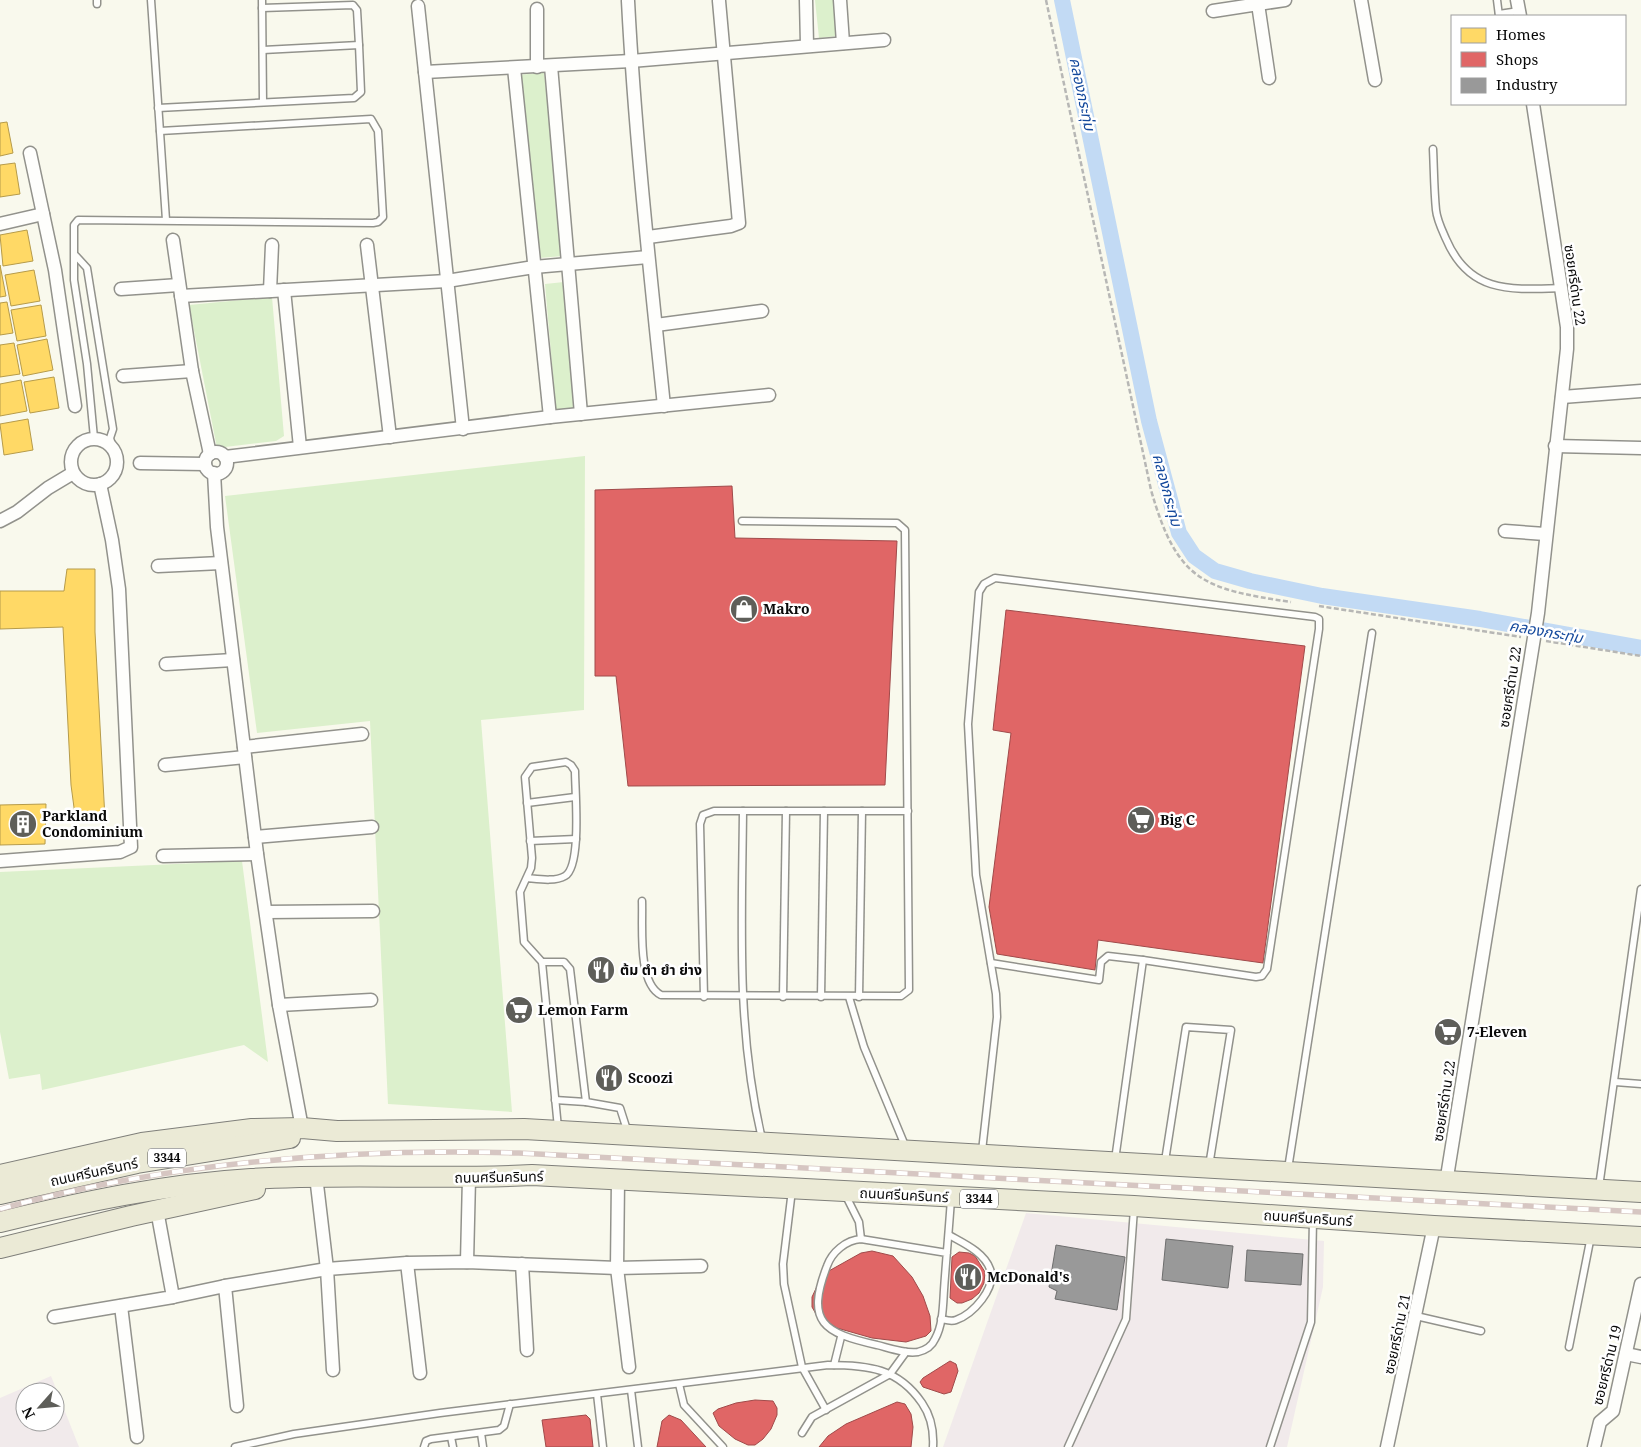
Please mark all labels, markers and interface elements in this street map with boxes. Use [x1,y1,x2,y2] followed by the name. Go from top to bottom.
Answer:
[1451,15,1626,105] legend
[1496,24,1546,44] text: Homes
[1496,49,1539,69] text: Shops
[1065,55,1101,134] water label: คลองกระทุ่ม
[1496,74,1558,94] text: Industry
[1560,243,1591,327] street label: ซอยศรีด่าน 22
[1149,451,1188,530] water label: คลองกระทุ่ม
[729,594,759,624] shop icon: Makro
[763,599,810,618] place label: Makro
[1508,615,1586,648] water label: คลองกระทุ่ม
[1494,645,1525,729] street label: ซอยศรีด่าน 22
[1126,805,1156,835] supermarket icon: Big C
[42,806,143,841] place label: Parkland Condominium
[8,809,38,839] building icon: Parkland Condominium
[1160,810,1195,829] place label: Big C
[586,955,616,985] restaurant icon: ต้ม ตำ ยำ ย่าง
[620,960,702,979] place label: ต้ม ตำ ยำ ย่าง
[504,995,534,1025] supermarket icon: Lemon Farm
[538,1000,628,1019] place label: Lemon Farm
[1433,1017,1463,1047] supermarket icon: 7-Eleven
[1467,1022,1527,1041] place label: 7-Eleven
[1428,1059,1459,1143] street label: ซอยศรีด่าน 22
[594,1063,624,1093] restaurant icon: Scoozi
[628,1068,673,1087] place label: Scoozi
[148,1148,186,1168] road number: 3344
[48,1153,140,1190] street label: ถนนศรีนครินทร์
[454,1166,544,1187] street label: ถนนศรีนครินทร์
[859,1183,950,1206] street label: ถนนศรีนครินทร์
[960,1190,998,1208] road number: 3344
[1263,1205,1354,1230] street label: ถนนศรีนครินทร์
[953,1262,983,1292] restaurant icon: McDonald's
[987,1267,1070,1286] place label: McDonald's
[1379,1292,1414,1376] street label: ซอยศรีด่าน 21
[1587,1323,1626,1407] street label: ซอยศรีด่าน 19
[15,1382,65,1432] north arrow
[17,1404,39,1422] text: N

